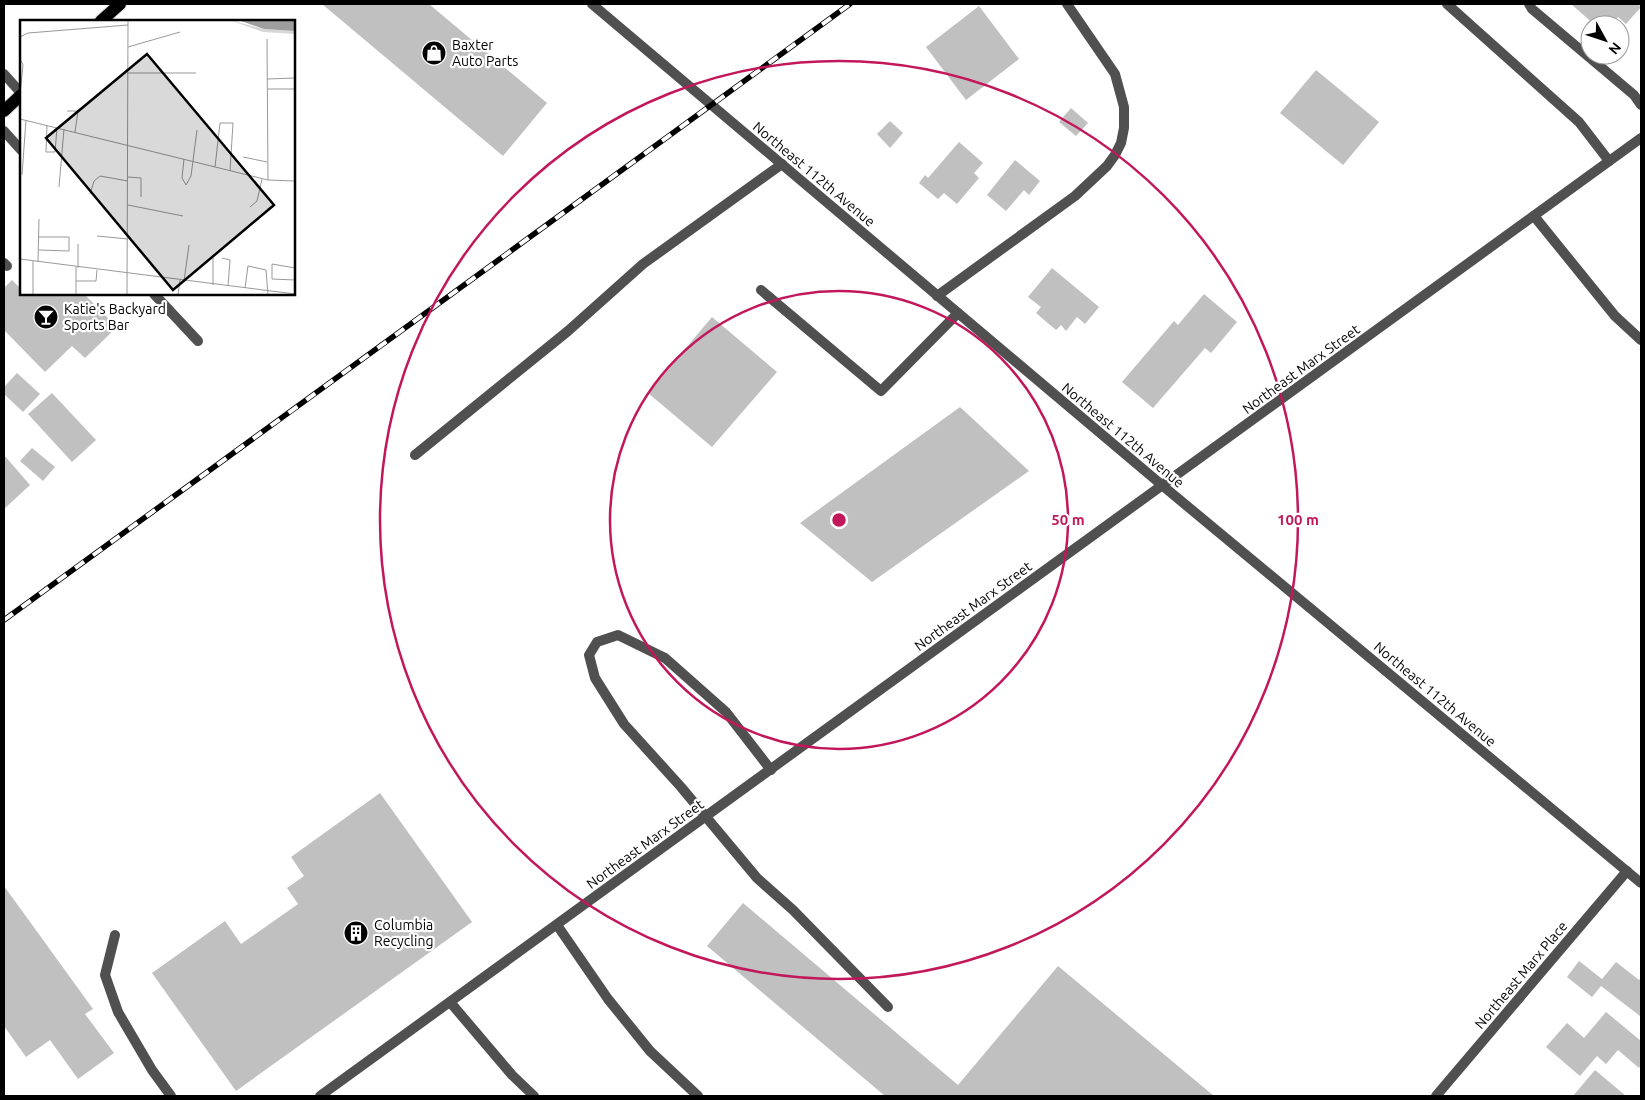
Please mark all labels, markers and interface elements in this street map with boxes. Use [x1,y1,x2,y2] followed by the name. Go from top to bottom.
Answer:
[1580,15,1630,65] north arrow
[20,20,295,295] inset map
[452,37,518,69] place label: Baxter Auto Parts
[1605,39,1624,58] text: N
[421,40,447,66] shop icon: Baxter Auto Parts
[750,118,878,230] street label: Northeast 112th Avenue
[64,301,166,333] place label: Katie's Backyard Sports Bar
[33,304,59,330] bar icon: Katie's Backyard Sports Bar
[1239,321,1363,417] street label: Northeast Marx Street
[1059,379,1187,491] street label: Northeast 112th Avenue
[830,511,848,529] centre of rings
[1051,511,1085,528] text: 50 m
[1277,511,1319,528] text: 100 m
[911,558,1035,654] street label: Northeast Marx Street
[1371,638,1499,750] street label: Northeast 112th Avenue
[583,796,707,892] street label: Northeast Marx Street
[374,917,433,949] place label: Columbia Recycling
[1471,918,1571,1032] street label: Northeast Marx Place
[343,920,369,946] building icon: Columbia Recycling

